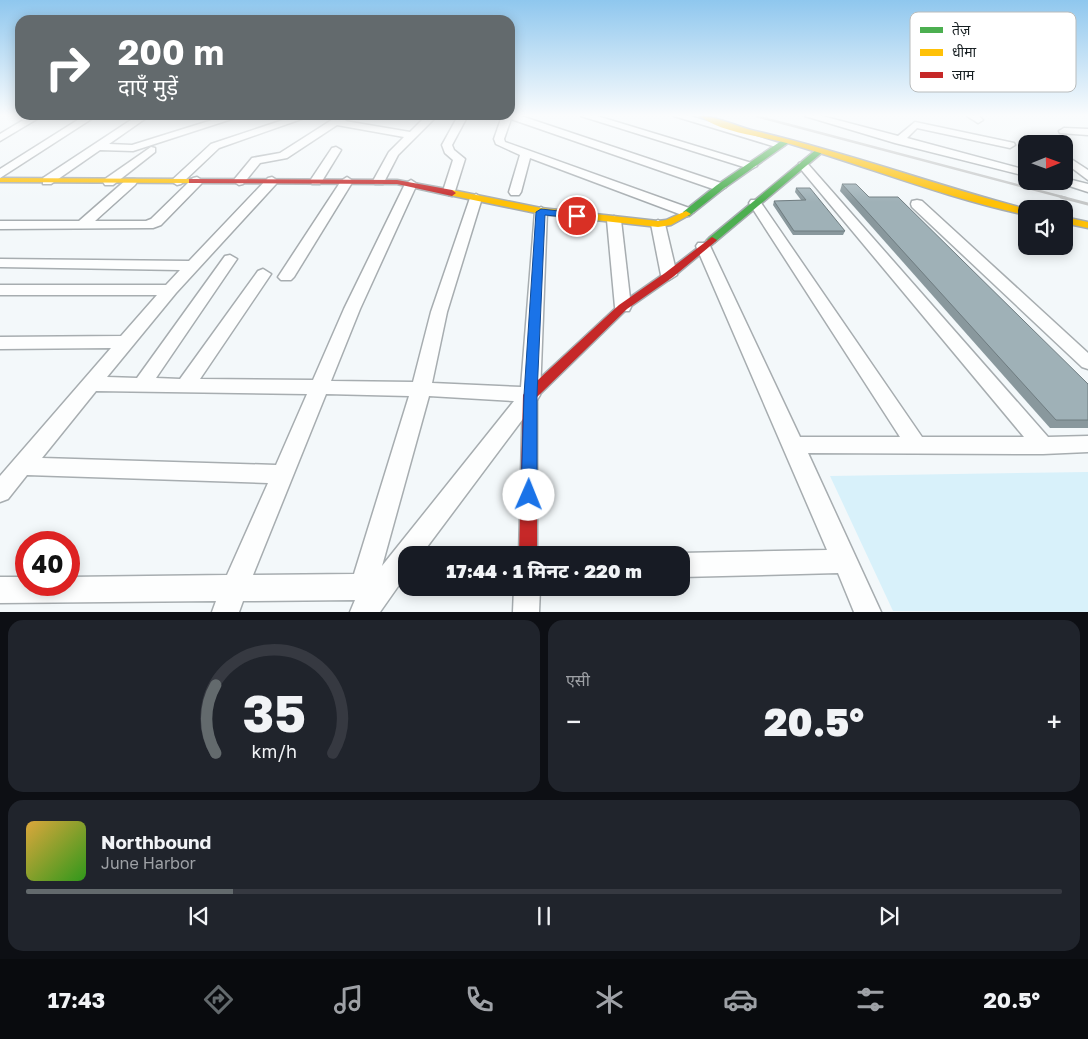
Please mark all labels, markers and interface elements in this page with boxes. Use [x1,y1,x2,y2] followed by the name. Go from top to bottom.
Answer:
[910,12,1076,92] legend
[952,21,971,38] text: तेज़
[118,31,224,73] text: 200 m
[35,35,100,100] icon: right
[952,43,977,60] text: धीमा
[952,66,975,83] text: जाम
[118,73,178,100] text: दाएँ मुड़ें
[1018,135,1072,190] north arrow
[1018,135,1073,255] map controls
[556,195,598,237] pin
[1018,200,1073,255] button: sound
[563,202,591,230] icon: arrive
[502,468,554,520] position arrow
[15,531,80,596] speed limit sign: 40
[446,559,642,582] text: 17:44 · 1 मिनट · 220 m
[566,670,590,690] text: एसी
[242,681,306,743] text: 35
[764,699,864,744] text: 20.5°
[566,705,581,738] text: −
[1047,705,1062,738] text: +
[251,740,297,762] text: km/h
[101,830,211,853] text: Northbound
[101,853,196,873] text: June Harbor
[185,902,213,930] icon: previous
[530,902,558,930] icon: pause
[875,902,903,930] icon: next
[201,982,236,1017] icon: directions
[331,982,366,1017] icon: music
[462,982,497,1017] icon: phone
[592,982,627,1017] icon: climate
[723,982,758,1017] icon: car
[853,982,888,1017] icon: filters
[48,986,105,1013] text: 17:43
[983,986,1040,1013] text: 20.5°

